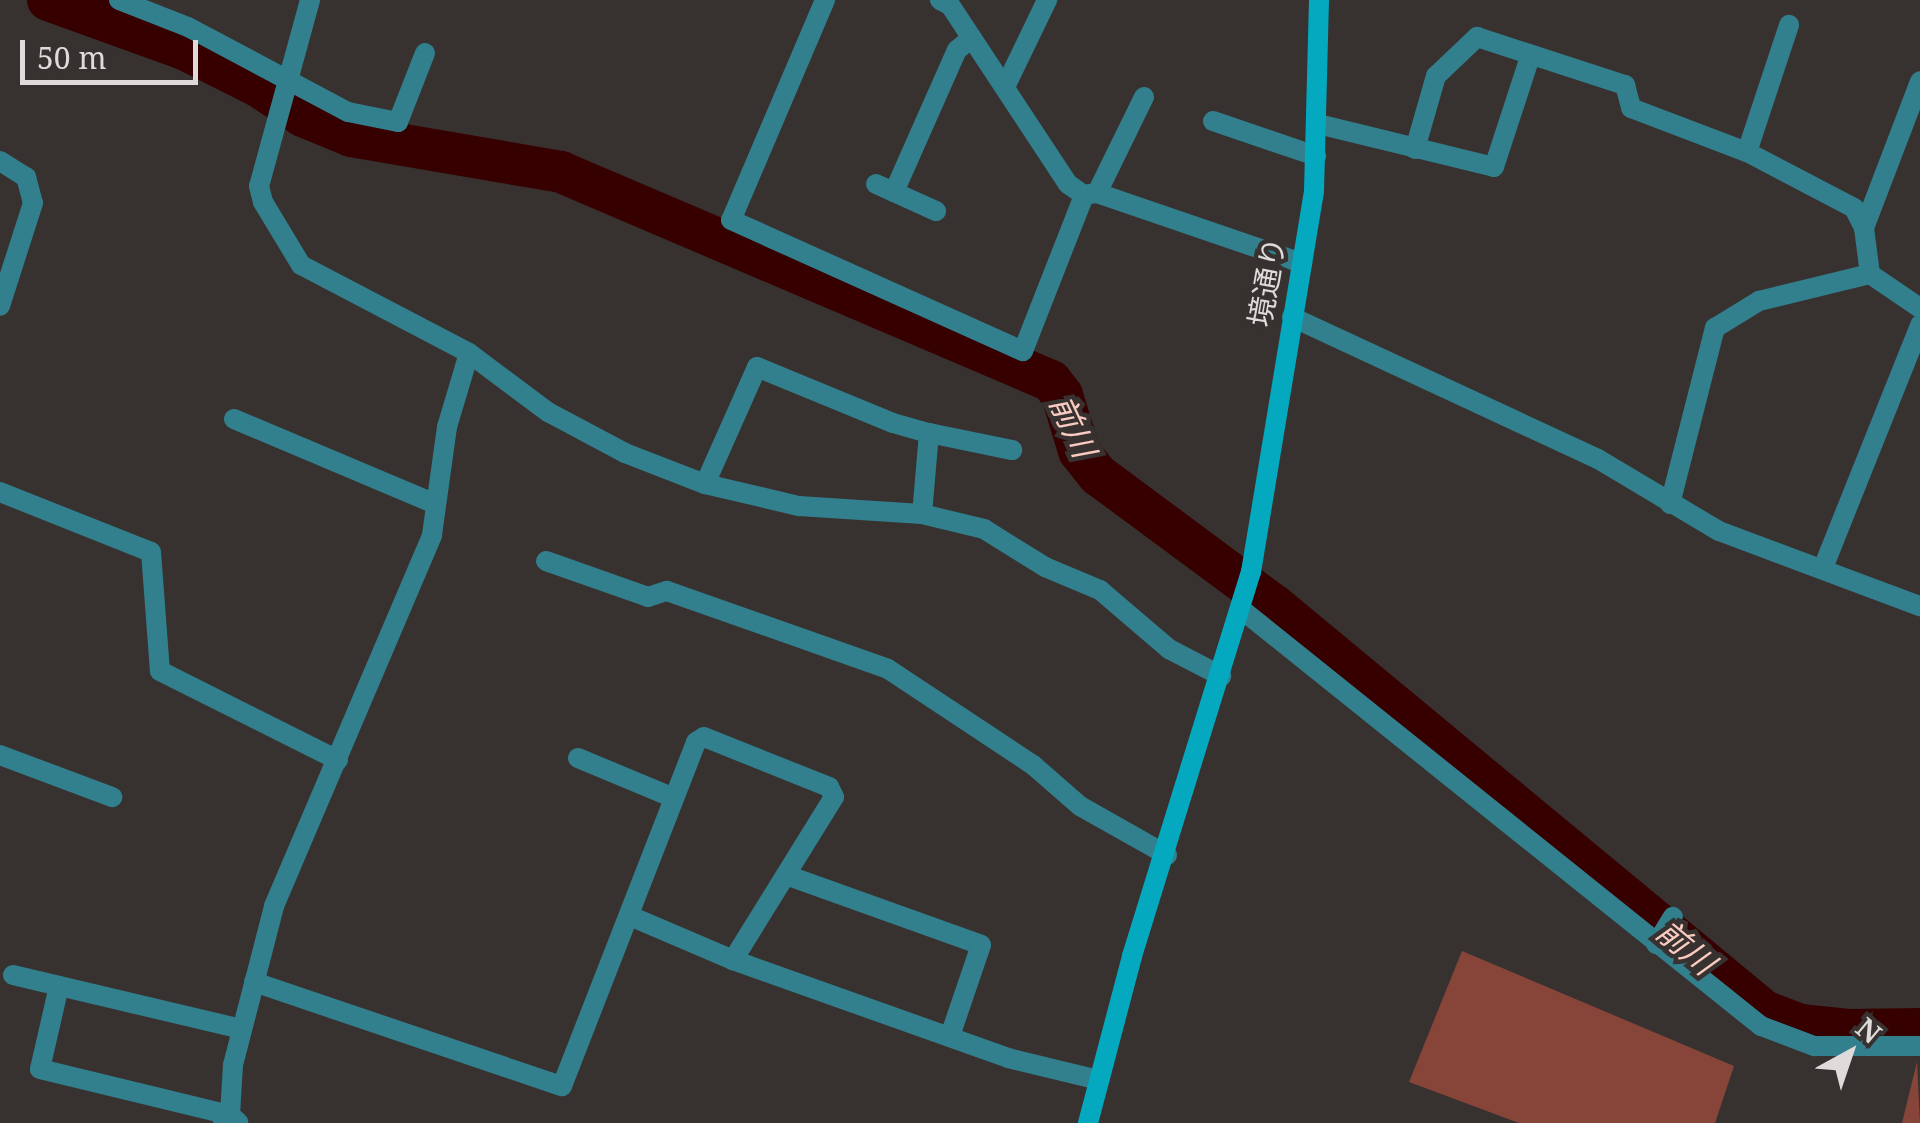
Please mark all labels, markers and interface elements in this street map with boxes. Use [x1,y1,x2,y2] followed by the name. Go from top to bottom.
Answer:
[25,20,202,82] scale bar
[37,37,107,78] text: 50 m
[1241,235,1293,329] street label: 境通り
[1042,389,1104,463] water label: 前川
[1649,912,1723,982] water label: 前川
[1800,1003,1900,1103] north arrow
[1849,1008,1890,1052] text: N

